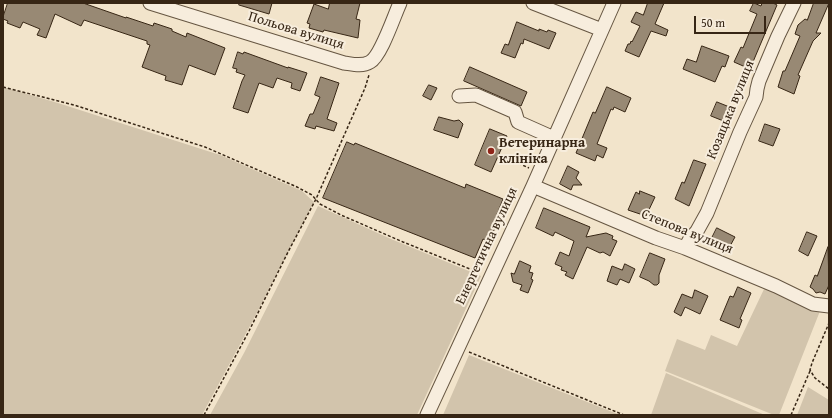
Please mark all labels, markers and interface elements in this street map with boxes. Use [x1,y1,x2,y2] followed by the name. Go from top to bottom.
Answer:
[246,8,346,54] street label: Польова вулиця
[696,8,768,34] scale bar
[701,14,725,31] text: 50 m
[704,58,758,162] street label: Козацька вулиця
[499,135,585,168] place label: Ветеринарна клініка
[486,146,496,156] marker: Ветеринарна клініка
[452,185,522,307] street label: Енергетична вулиця
[639,206,735,258] street label: Степова вулиця

